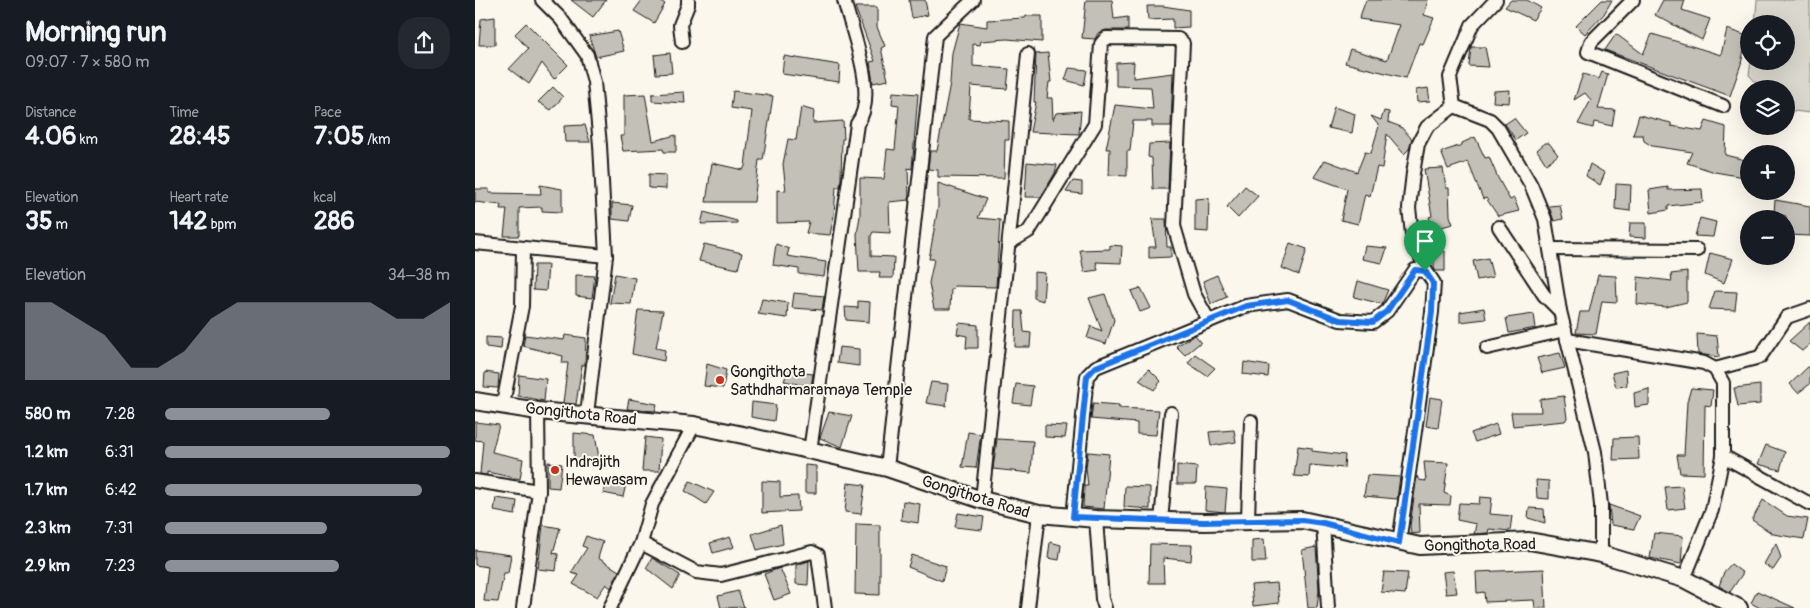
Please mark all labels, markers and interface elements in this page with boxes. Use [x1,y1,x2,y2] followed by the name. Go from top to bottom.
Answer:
[25,15,167,50] text: Morning run
[1740,15,1795,265] map controls
[1740,15,1795,70] button: locate
[398,17,450,69] button: share
[25,52,150,72] text: 09:07 · 7 × 580 m
[1740,80,1795,135] button: layers
[25,104,76,121] text: Distance
[169,104,199,121] text: Time
[314,104,341,121] text: Pace
[25,121,77,152] text: 4.06
[169,121,231,152] text: 28:45
[314,121,364,152] text: 7:05
[77,131,98,148] text: km
[364,131,391,148] text: /km
[1740,145,1795,200] button: +
[25,189,78,206] text: Elevation
[169,189,228,206] text: Heart rate
[314,189,336,206] text: kcal
[25,206,53,237] text: 35
[169,206,208,237] text: 142
[314,206,355,237] text: 286
[1740,210,1795,265] button: −
[53,216,68,233] text: m
[208,216,237,233] text: bpm
[1404,220,1446,271] pin
[1411,227,1439,255] icon: arrive
[25,265,86,285] text: Elevation
[388,265,450,285] text: 34–38 m
[730,362,912,400] place label: Gongithota Sathdharmaramaya Temple
[714,374,726,386] marker: Gongithota Sathdharmaramaya Temple
[524,398,638,430] street label: Gongithota Road
[25,404,70,424] text: 580 m
[105,404,135,424] text: 7:28
[25,442,68,462] text: 1.2 km
[105,442,134,462] text: 6:31
[565,452,648,490] place label: Indrajith Hewawasam
[549,464,561,476] marker: Indrajith Hewawasam
[919,471,1032,523] street label: Gongithota Road
[25,480,68,500] text: 1.7 km
[105,480,137,500] text: 6:42
[25,518,71,538] text: 2.3 km
[105,518,133,538] text: 7:31
[1424,534,1536,556] street label: Gongithota Road
[25,556,70,576] text: 2.9 km
[105,556,135,576] text: 7:23

